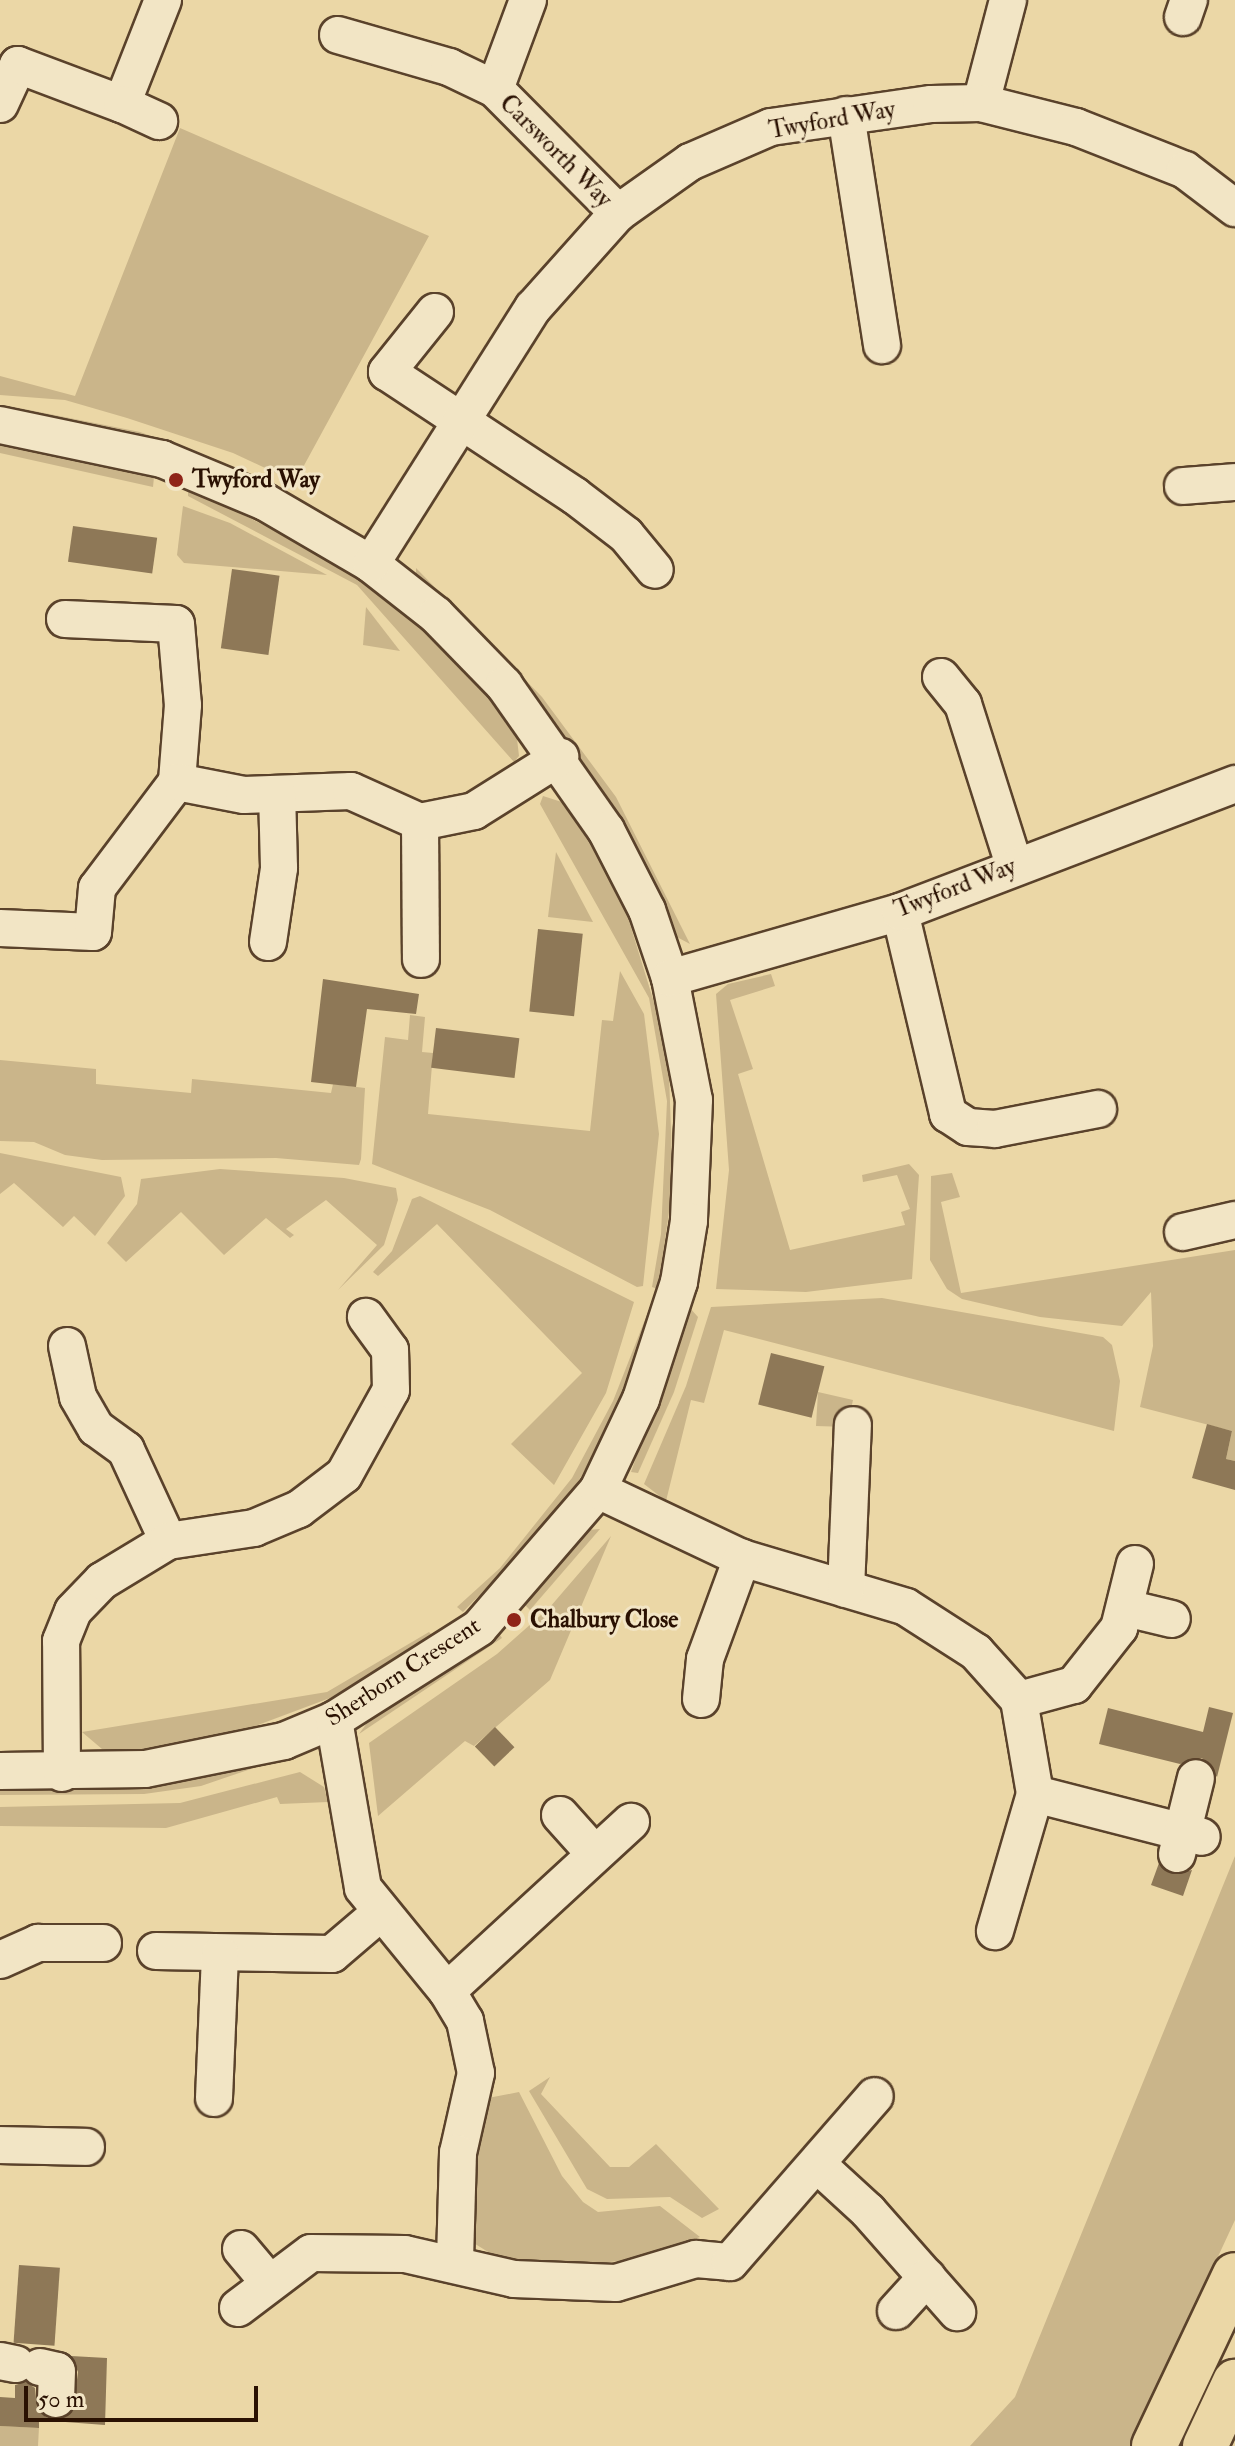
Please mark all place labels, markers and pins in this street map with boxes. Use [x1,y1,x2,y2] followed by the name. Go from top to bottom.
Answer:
[192,466,320,494] place label: Twyford Way
[167,471,185,489] marker: Twyford Way
[530,1606,678,1634] place label: Chalbury Close
[505,1611,523,1629] marker: Chalbury Close

